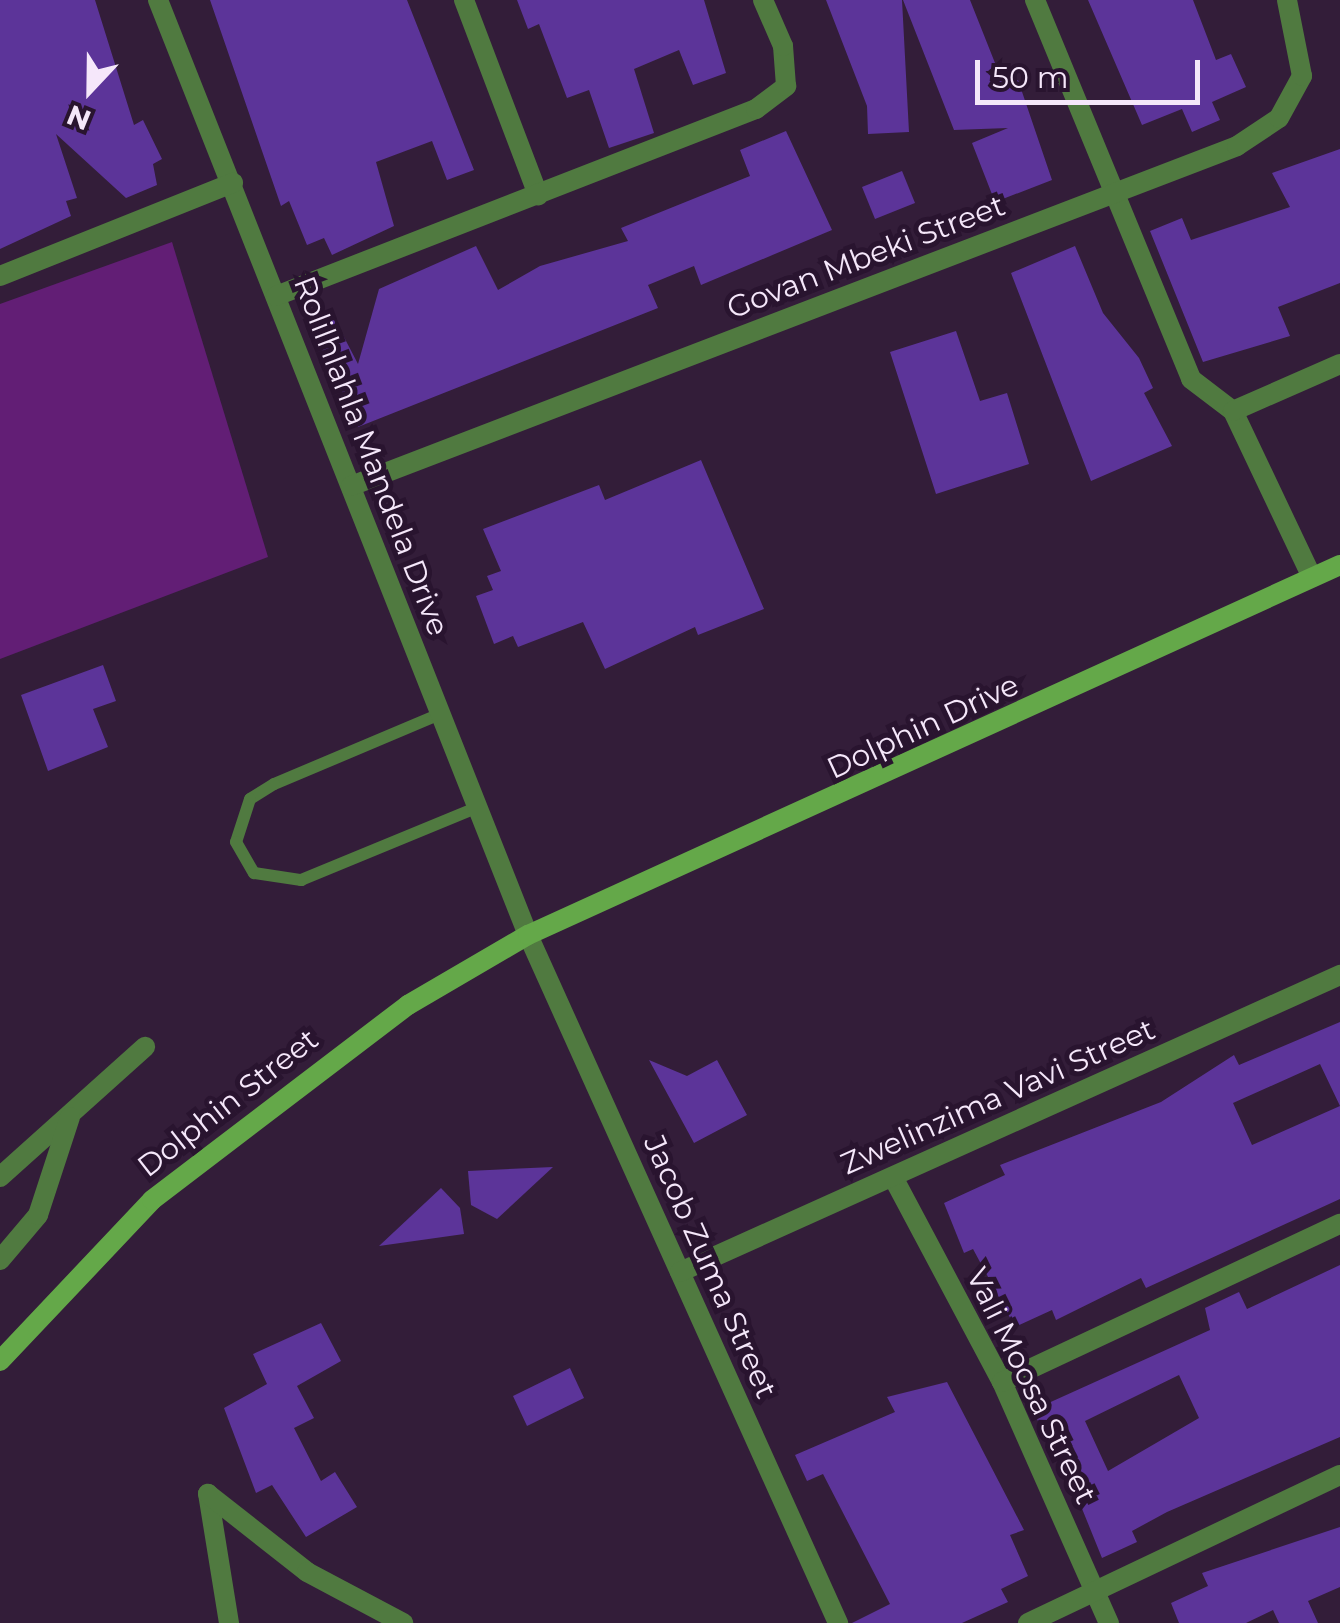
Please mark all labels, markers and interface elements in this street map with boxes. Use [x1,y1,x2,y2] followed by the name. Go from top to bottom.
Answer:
[40,40,140,140] north arrow
[980,40,1205,102] scale bar
[992,59,1069,96] text: 50 m
[62,98,96,138] text: N
[722,187,1010,327] street label: Govan Mbeki Street
[286,271,456,641] street label: Rolilhlahla Mandela Drive
[822,667,1024,787] street label: Dolphin Drive
[835,1011,1161,1183] street label: Zwelinzima Vavi Street
[131,1021,325,1185] street label: Dolphin Street
[636,1130,784,1404] street label: Jacob Zuma Street
[958,1262,1104,1510] street label: Vali Moosa Street

